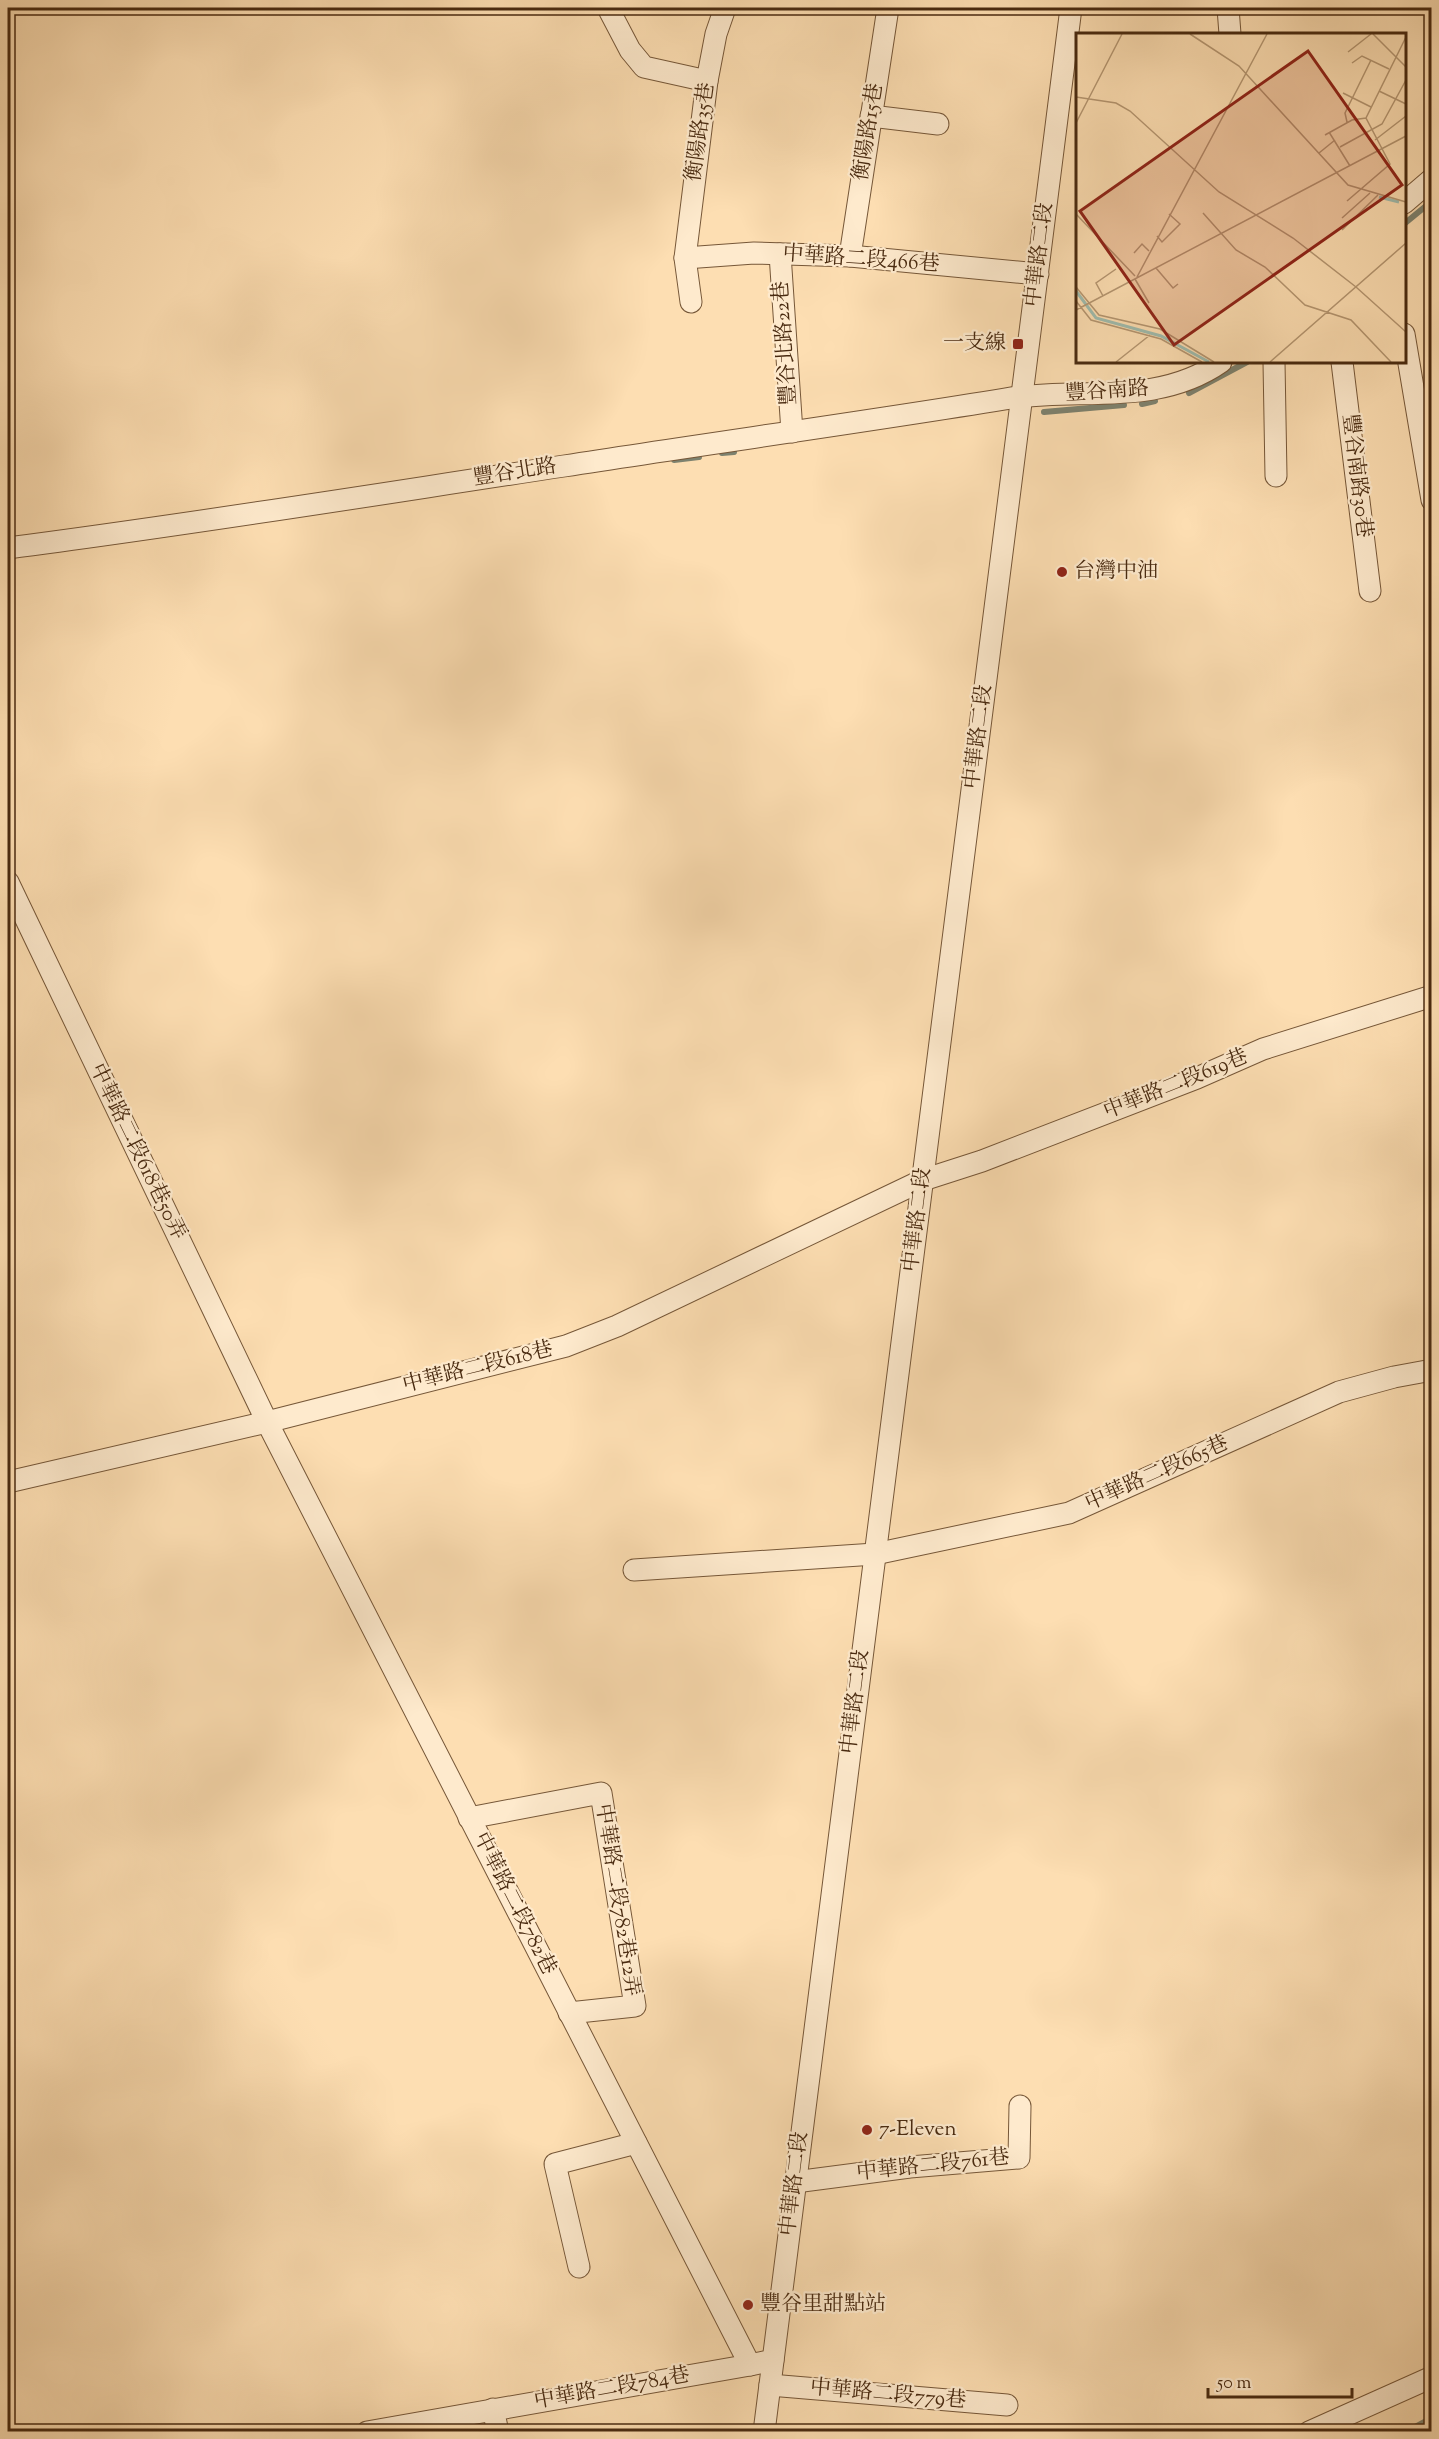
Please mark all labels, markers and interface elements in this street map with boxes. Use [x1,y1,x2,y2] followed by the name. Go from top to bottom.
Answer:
[1076,33,1406,363] inset map
[679,81,723,183] street label: 衡陽路35巷
[846,81,892,183] street label: 衡陽路15巷
[1019,201,1061,309] street label: 中華路二段
[782,240,940,280] street label: 中華路二段466巷
[767,280,805,406] street label: 豐谷北路22巷
[943,329,1006,359] place label: 一支線
[1011,337,1025,351] marker: 一支線
[1064,374,1150,410] street label: 豐谷南路
[1334,412,1378,540] street label: 豐谷南路30巷
[471,452,559,494] street label: 豐谷北路
[1074,557,1158,587] place label: 台灣中油
[1055,565,1069,579] marker: 台灣中油
[958,683,1000,791] street label: 中華路二段
[1099,1042,1253,1128] street label: 中華路二段619巷
[81,1059,193,1245] street label: 中華路二段618巷50弄
[897,1166,939,1274] street label: 中華路二段
[400,1335,556,1401] street label: 中華路二段618巷
[1081,1429,1233,1519] street label: 中華路二段665巷
[835,1648,877,1756] street label: 中華路二段
[587,1802,647,1998] street label: 中華路二段782巷12弄
[465,1827,563,1981] street label: 中華路二段782巷
[879,2115,957,2145] place label: 7-Eleven
[860,2123,874,2137] marker: 7-Eleven
[774,2130,816,2238] street label: 中華路二段
[855,2143,1011,2189] street label: 中華路二段761巷
[760,2290,886,2320] place label: 豐谷里甜點站
[741,2298,755,2312] marker: 豐谷里甜點站
[532,2361,692,2417] street label: 中華路二段784巷
[1208,2361,1352,2399] scale bar
[1216,2371,1252,2397] text: 50 m
[809,2373,967,2417] street label: 中華路二段779巷

